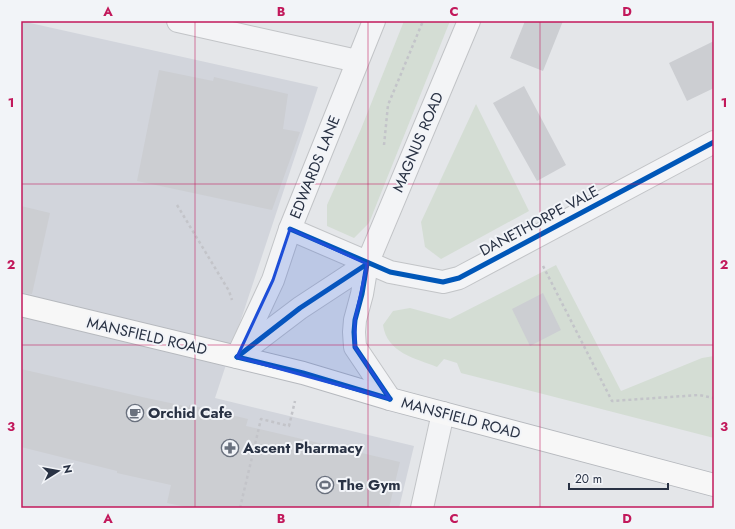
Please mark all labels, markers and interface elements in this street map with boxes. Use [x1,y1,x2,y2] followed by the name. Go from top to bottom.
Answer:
[102,2,113,21] text: A
[277,2,286,21] text: B
[449,2,459,21] text: C
[622,2,632,21] text: D
[387,89,449,195] street label: MAGNUS ROAD
[8,93,14,112] text: 1
[721,93,727,112] text: 1
[284,112,346,222] street label: EDWARDS LANE
[476,180,602,262] street label: DANETHORPE VALE
[7,255,15,274] text: 2
[720,255,728,274] text: 2
[85,311,209,361] street label: MANSFIELD ROAD
[399,391,523,445] street label: MANSFIELD ROAD
[148,402,233,424] place label: Orchid Cafe
[125,403,145,423] cafe icon: Orchid Cafe
[7,417,15,436] text: 3
[720,417,728,436] text: 3
[242,437,363,459] place label: Ascent Pharmacy
[220,438,240,458] pharmacy icon: Ascent Pharmacy
[38,451,78,491] north arrow
[59,463,77,475] text: N
[569,465,668,491] scale bar
[575,470,602,488] text: 20 m
[338,474,401,496] place label: The Gym
[315,475,335,495] sports icon: The Gym
[102,509,113,528] text: A
[277,509,286,528] text: B
[449,509,459,528] text: C
[622,509,632,528] text: D

